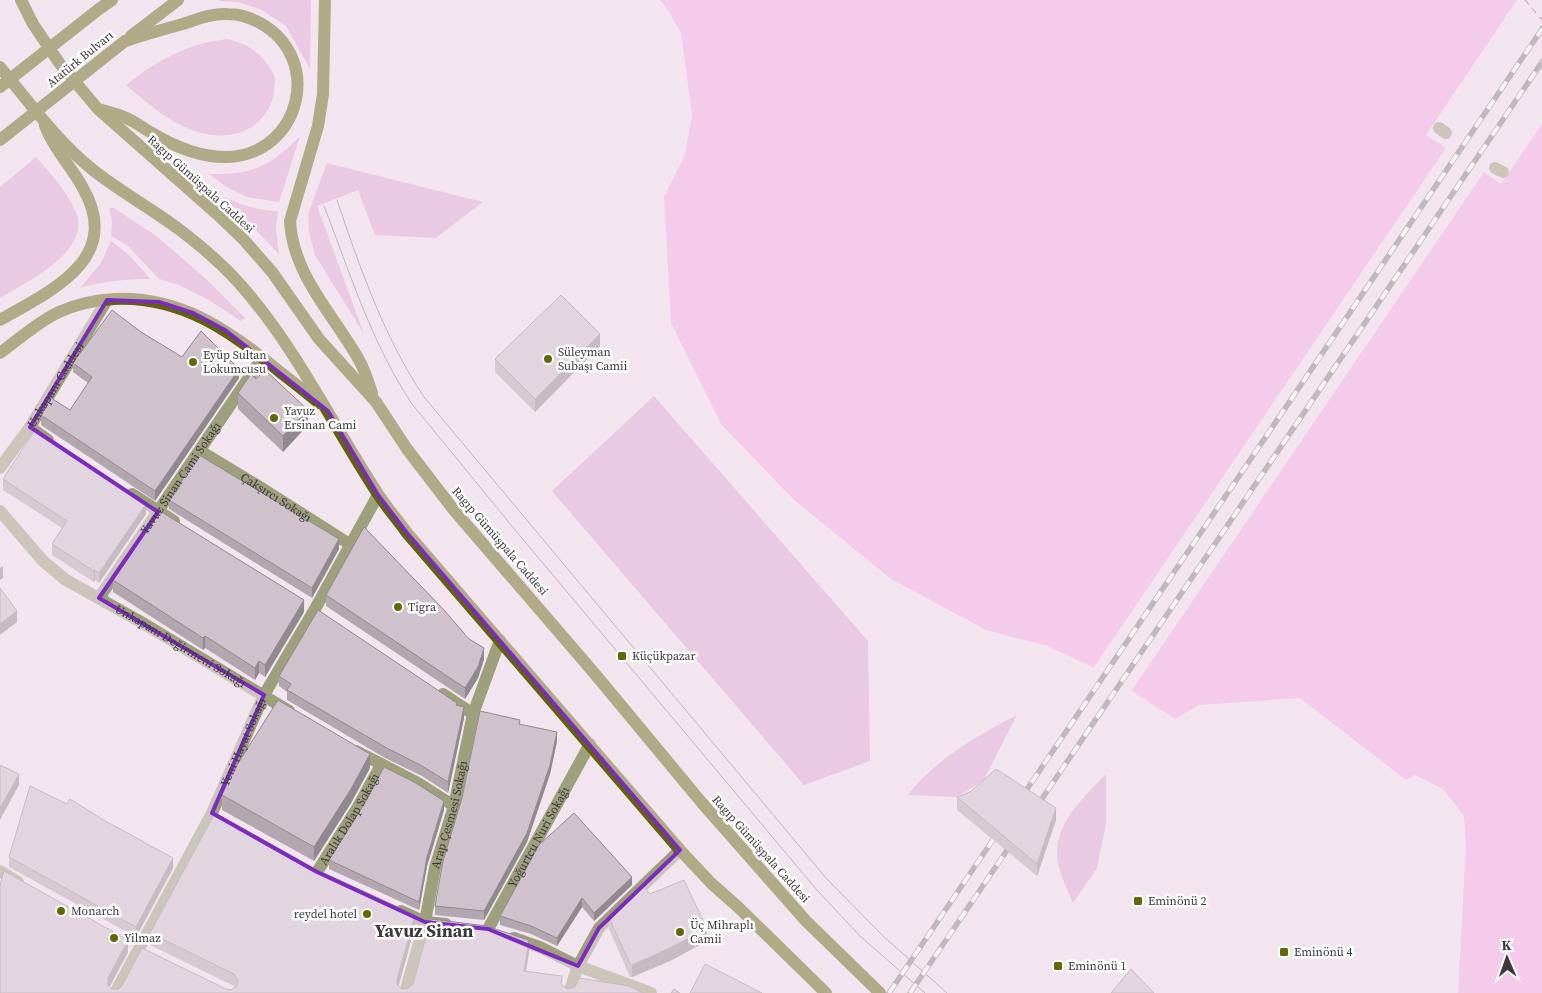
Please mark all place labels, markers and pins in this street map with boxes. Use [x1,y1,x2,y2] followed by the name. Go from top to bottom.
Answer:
[558,344,628,374] place label: Süleyman Subaşı Camii
[203,347,267,377] place label: Eyüp Sultan Lokumcusu
[542,353,554,365] marker: Süleyman Subaşı Camii
[187,356,199,368] marker: Eyüp Sultan Lokumcusu
[284,403,357,433] place label: Yavuz Ersinan Cami
[268,412,280,424] marker: Yavuz Ersinan Cami
[408,599,437,615] place label: Tigra
[392,601,404,613] marker: Tigra
[632,648,696,664] place label: Küçükpazar
[616,650,628,662] marker: Küçükpazar
[1148,893,1207,909] place label: Eminönü 2
[1132,895,1144,907] marker: Eminönü 2
[71,903,119,919] place label: Monarch
[55,905,67,917] marker: Monarch
[294,906,357,922] place label: reydel hotel
[361,908,373,920] marker: reydel hotel
[690,917,754,947] place label: Üç Mihraplı Camii
[674,926,686,938] marker: Üç Mihraplı Camii
[124,930,161,946] place label: Yilmaz
[108,932,120,944] marker: Yilmaz
[1294,944,1353,960] place label: Eminönü 4
[1278,946,1290,958] marker: Eminönü 4
[1068,958,1127,974] place label: Eminönü 1
[1052,960,1064,972] marker: Eminönü 1

